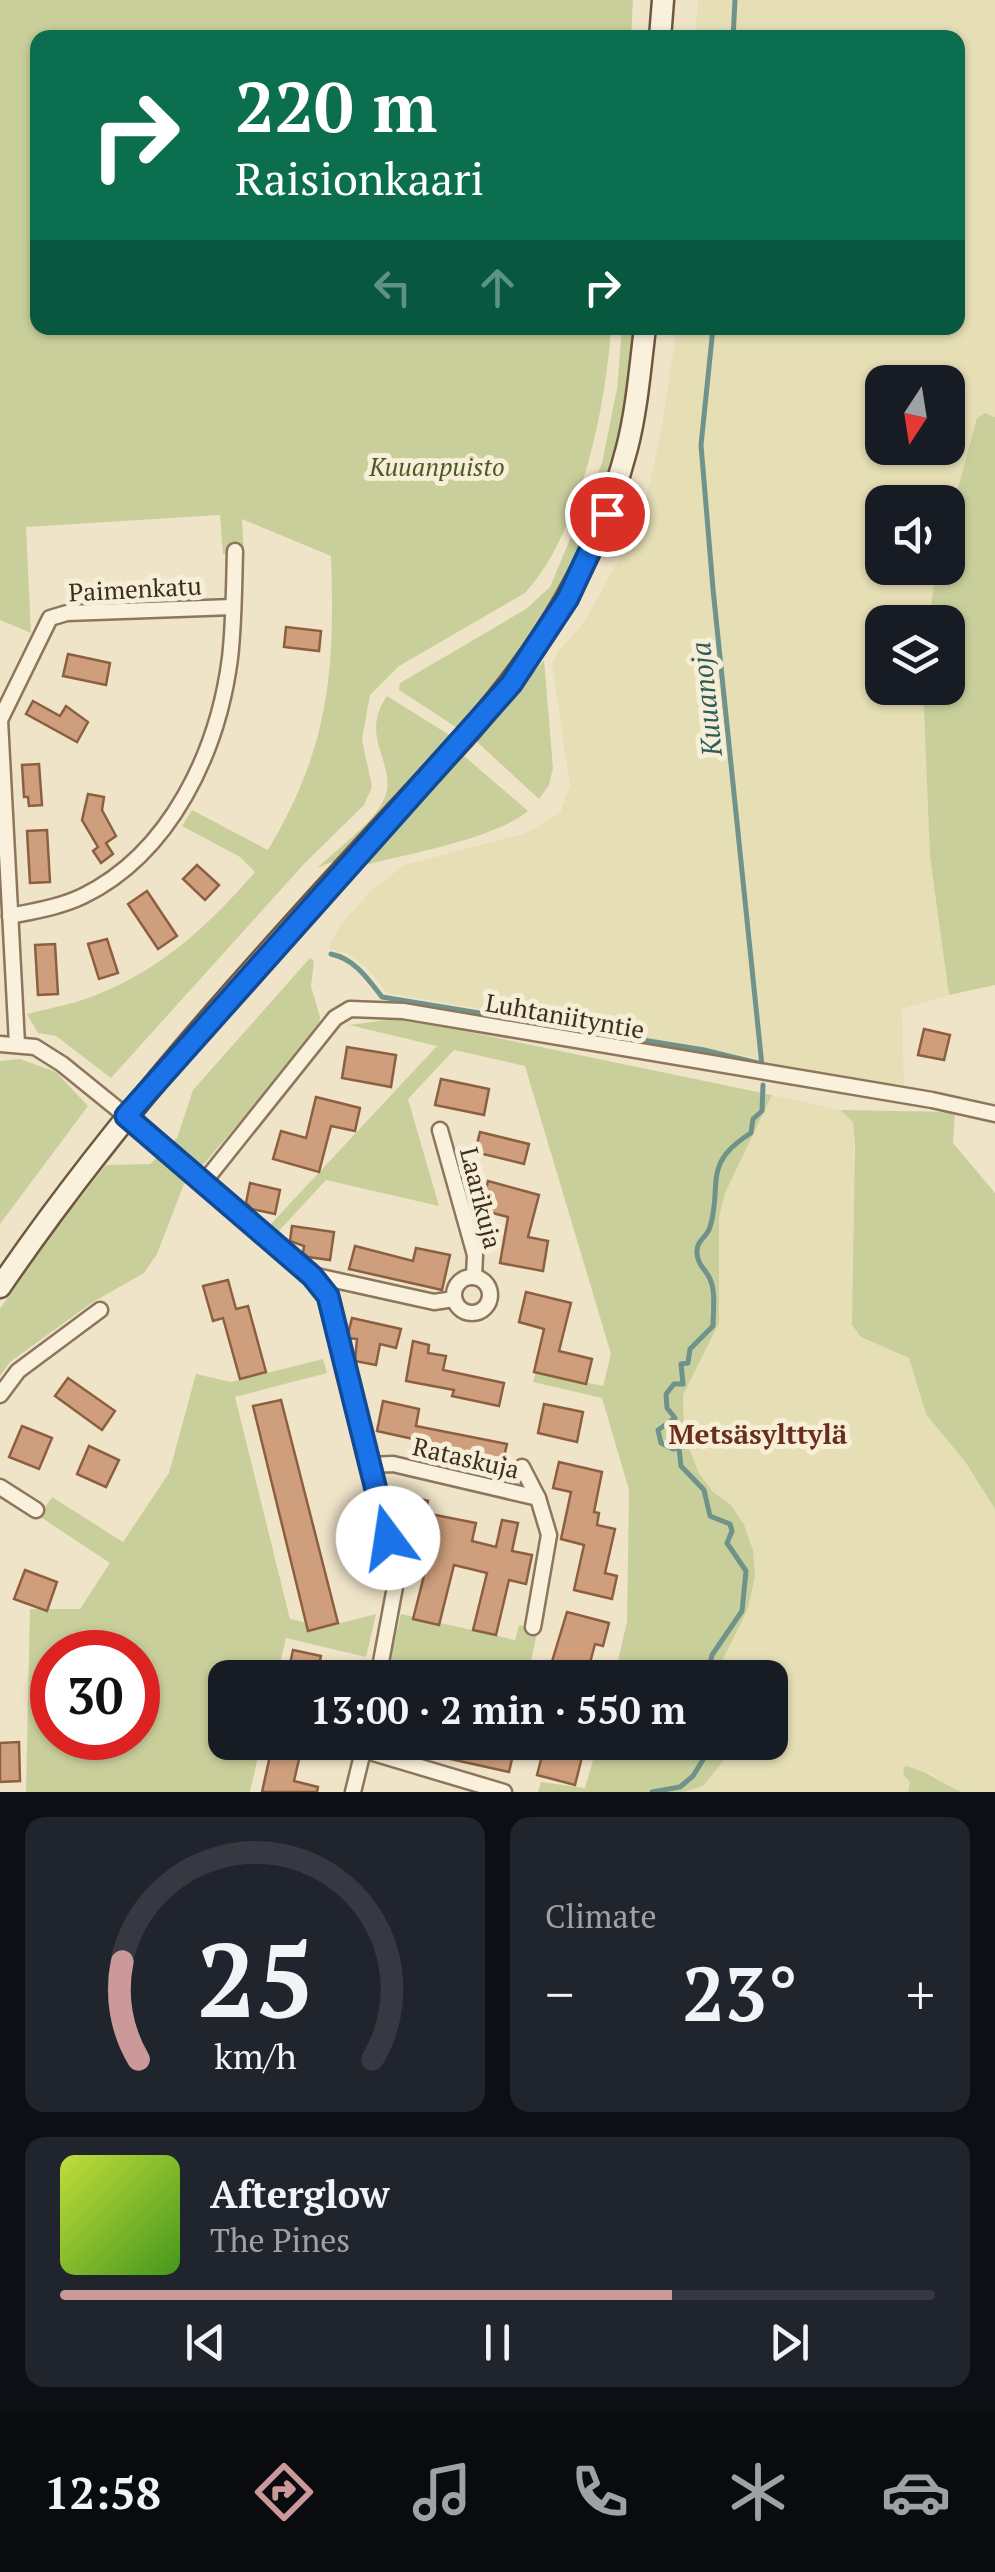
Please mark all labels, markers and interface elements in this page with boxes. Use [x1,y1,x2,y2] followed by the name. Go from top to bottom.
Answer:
[235,59,437,152] text: 220 m
[70,70,200,200] icon: right
[235,148,484,208] text: Raisionkaari
[365,260,420,315] icon: left
[470,260,525,315] icon: ahead
[575,260,630,315] icon: right
[865,365,965,465] north arrow
[865,365,965,705] map controls
[368,450,505,483] park label: Kuuanpuisto
[565,472,650,557] pin
[865,485,965,585] button: sound
[580,487,635,542] icon: arrive
[68,569,202,608] street label: Paimenkatu
[865,605,965,705] button: layers
[681,640,730,759] water label: Kuuanoja
[483,985,647,1046] street label: Luhtaniityntie
[453,1144,510,1252] street label: Laarikuja
[669,1415,848,1452] district label: Metsäsylttylä
[410,1429,523,1486] street label: Rataskuja
[336,1486,440,1590] position arrow
[30,1630,160,1760] speed limit sign: 30
[310,1685,686,1735] text: 13:00 · 2 min · 550 m
[545,1895,657,1937] text: Climate
[196,1909,314,2047] text: 25
[682,1943,798,2042] text: 23°
[545,1957,574,2030] text: −
[906,1957,935,2030] text: +
[214,2032,296,2079] text: km/h
[210,2169,390,2219] text: Afterglow
[210,2219,350,2261] text: The Pines
[178,2315,233,2370] icon: previous
[470,2315,525,2370] icon: pause
[762,2315,817,2370] icon: next
[249,2457,319,2527] icon: directions
[407,2457,477,2527] icon: music
[565,2457,635,2527] icon: phone
[723,2457,793,2527] icon: climate
[881,2457,951,2527] icon: car
[44,2462,161,2522] text: 12:58

